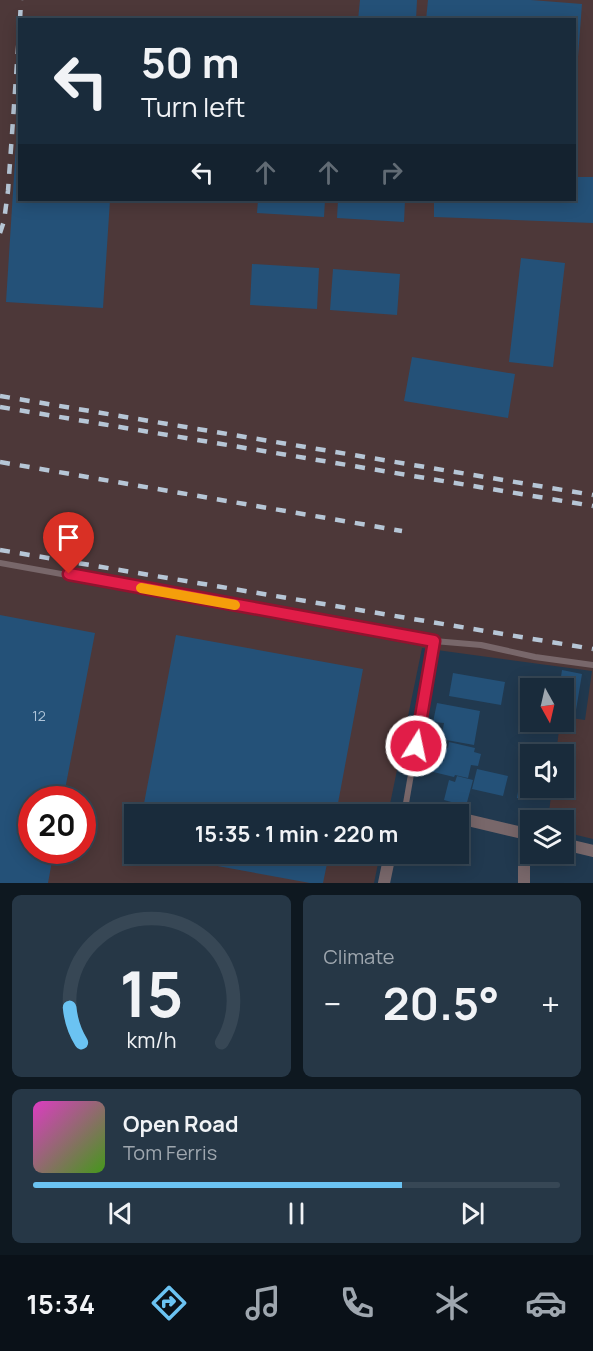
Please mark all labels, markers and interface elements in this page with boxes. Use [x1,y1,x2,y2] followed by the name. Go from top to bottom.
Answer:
[141,33,239,91] text: 50 m
[42,42,120,120] icon: left
[141,88,245,125] text: Turn left
[186,156,219,189] icon: left
[249,156,282,189] icon: ahead
[312,156,345,189] icon: ahead
[375,156,408,189] icon: right
[43,512,94,574] pin
[52,521,85,554] icon: arrive
[520,678,574,732] north arrow
[520,678,574,864] map controls
[32,706,46,725] house number: 12
[384,714,448,778] position arrow
[520,744,574,798] button: sound
[18,786,96,864] speed limit sign: 20
[520,810,574,864] button: layers
[195,819,398,849] text: 15:35 · 1 min · 220 m
[324,943,395,970] text: Climate
[119,950,183,1036] text: 15
[383,972,499,1034] text: 20.5°
[324,981,341,1026] text: −
[541,981,560,1026] text: +
[126,1025,176,1054] text: km/h
[123,1109,238,1139] text: Open Road
[123,1139,217,1166] text: Tom Ferris
[104,1197,137,1230] icon: previous
[280,1197,313,1230] icon: pause
[456,1197,489,1230] icon: next
[148,1282,190,1324] icon: directions
[242,1282,284,1324] icon: music
[336,1282,378,1324] icon: phone
[431,1282,473,1324] icon: climate
[525,1282,567,1324] icon: car
[26,1285,95,1322] text: 15:34

